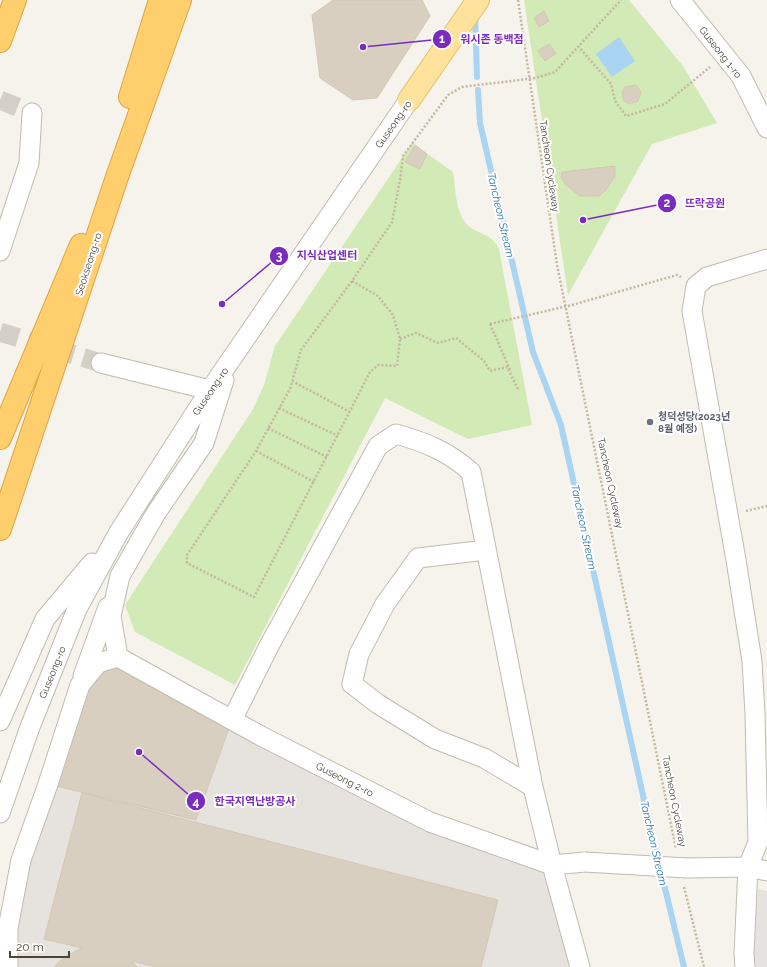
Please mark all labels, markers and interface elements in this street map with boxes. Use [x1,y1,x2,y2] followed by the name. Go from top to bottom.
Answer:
[697,24,744,80] street label: Guseong 1-ro
[432,27,532,50] callout: 워시존 동백점
[439,32,445,46] text: 1
[460,33,524,46] text: 워시존 동백점
[373,98,414,150] street label: Guseong-ro
[538,119,561,213] street label: Tancheon Cycleway
[484,171,517,259] water label: Tancheon Stream
[657,192,733,215] callout: 뜨락공원
[664,196,671,210] text: 2
[685,197,725,210] text: 뜨락공원
[73,231,104,297] street label: Seokseong-ro
[269,244,365,267] callout: 지식산업센터
[276,249,283,263] text: 3
[297,249,357,262] text: 지식산업센터
[190,365,230,417] street label: Guseong-ro
[658,411,730,434] place label: 청덕성당(2023년 8월 예정)
[645,417,655,427] marker: 청덕성당(2023년 8월 예정)
[596,437,626,530] street label: Tancheon Cycleway
[568,483,599,571] water label: Tancheon Stream
[37,644,68,700] street label: Guseong-ro
[660,755,689,848] street label: Tancheon Cycleway
[314,760,375,799] street label: Guseong 2-ro
[186,790,303,813] callout: 한국지역난방공사
[193,795,200,809] text: 4
[215,795,295,808] text: 한국지역난방공사
[637,799,670,887] water label: Tancheon Stream
[10,933,69,959] scale bar
[16,940,44,954] text: 20 m

